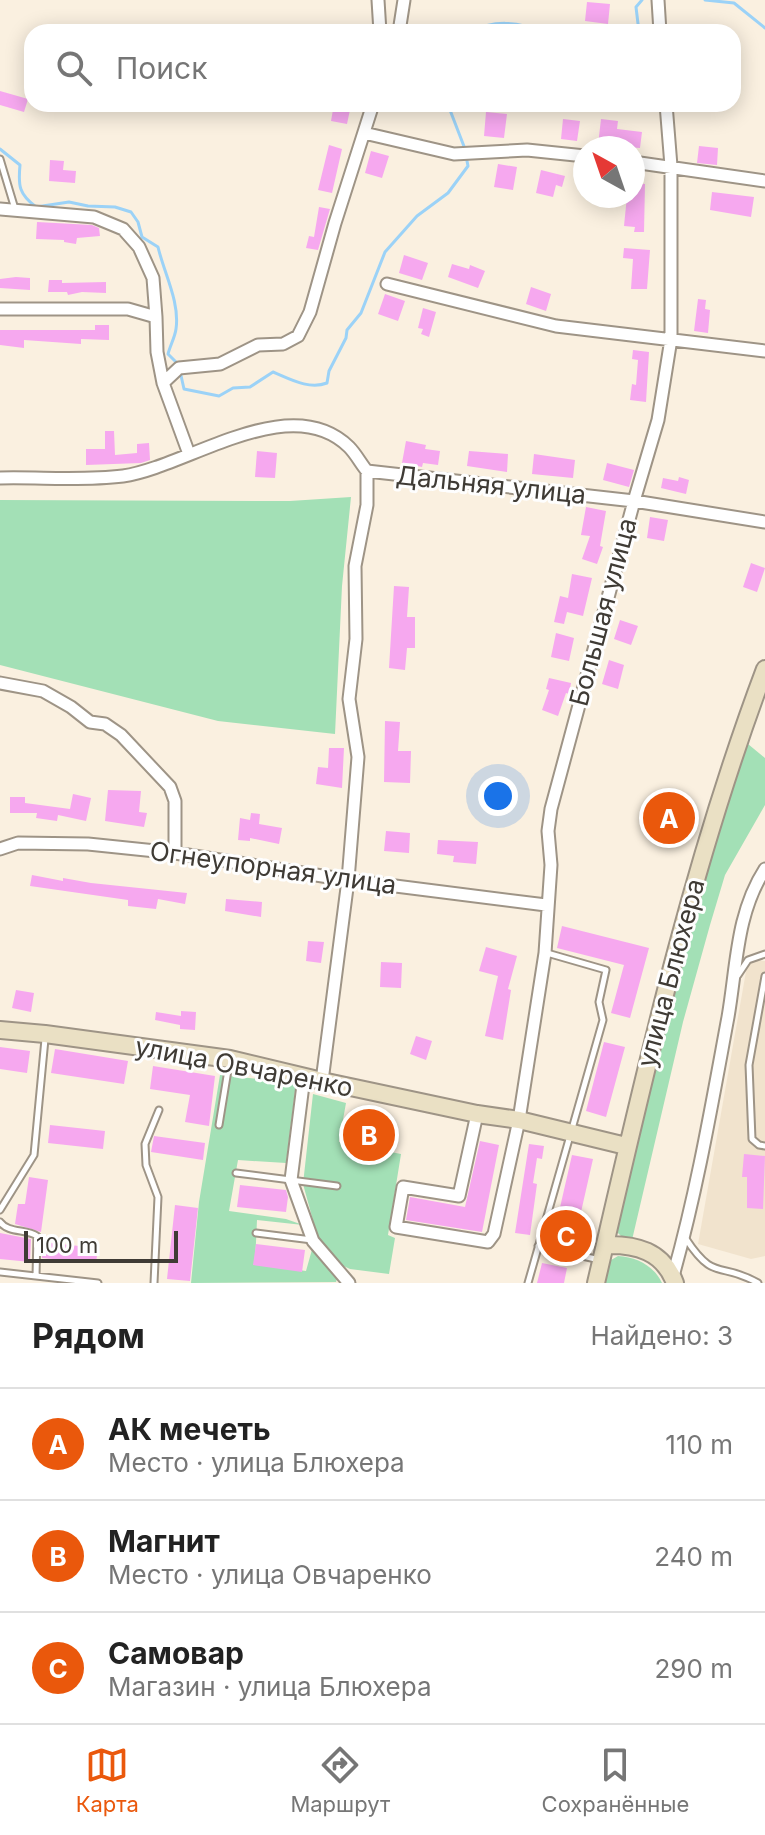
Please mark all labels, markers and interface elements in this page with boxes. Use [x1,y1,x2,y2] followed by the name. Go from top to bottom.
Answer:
[24,24,741,112] search box
[52,46,96,90] icon: search
[116,50,207,86] text: Поиск
[573,136,645,208] north arrow
[395,459,588,510] street label: Дальняя улица
[563,514,643,709] street label: Большая улица
[478,776,518,816] your location
[643,788,695,848] pin: A
[148,835,398,900] street label: Огнеупорная улица
[630,875,711,1070] street label: улица Блюхера
[133,1030,355,1103] street label: улица Овчаренко
[343,1105,395,1165] pin: B
[540,1206,592,1266] pin: C
[24,1227,178,1263] scale bar
[36,1232,98,1258] text: 100 m
[32,1315,145,1356] text: Рядом
[590,1320,733,1351] text: Найдено: 3
[108,1411,271,1447] text: АК мечеть
[48,1429,68,1460] text: A
[665,1429,733,1460] text: 110 m
[108,1447,405,1478] text: Место · улица Блюхера
[108,1523,220,1559] text: Магнит
[49,1541,67,1572] text: B
[654,1541,733,1572] text: 240 m
[108,1559,432,1590] text: Место · улица Овчаренко
[108,1635,244,1671] text: Самовар
[48,1653,68,1684] text: C
[655,1653,733,1684] text: 290 m
[108,1671,432,1702] text: Магазин · улица Блюхера
[76,1743,139,1817] tab: Карта
[290,1743,390,1817] tab: Маршрут
[542,1743,689,1817] tab: Сохранённые

